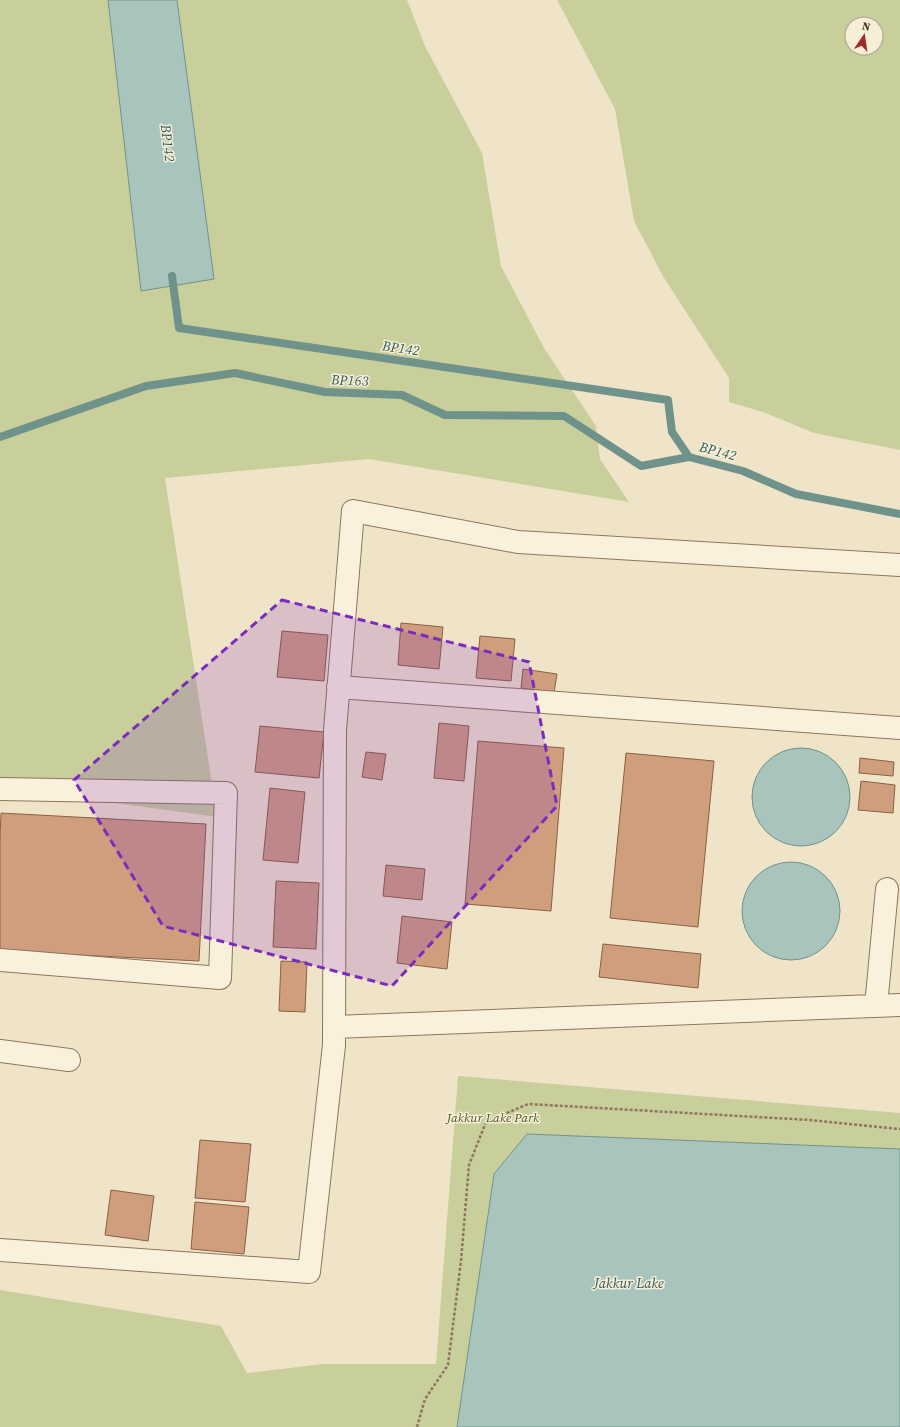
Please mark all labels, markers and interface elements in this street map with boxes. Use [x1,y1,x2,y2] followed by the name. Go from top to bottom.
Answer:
[844,16,884,56] north arrow
[861,19,872,35] text: N
[156,122,180,163] water label: BP142
[380,335,421,361] water label: BP142
[330,369,369,391] water label: BP163
[696,436,739,466] water label: BP142
[445,1109,540,1126] park label: Jakkur Lake Park
[592,1273,664,1293] water label: Jakkur Lake

